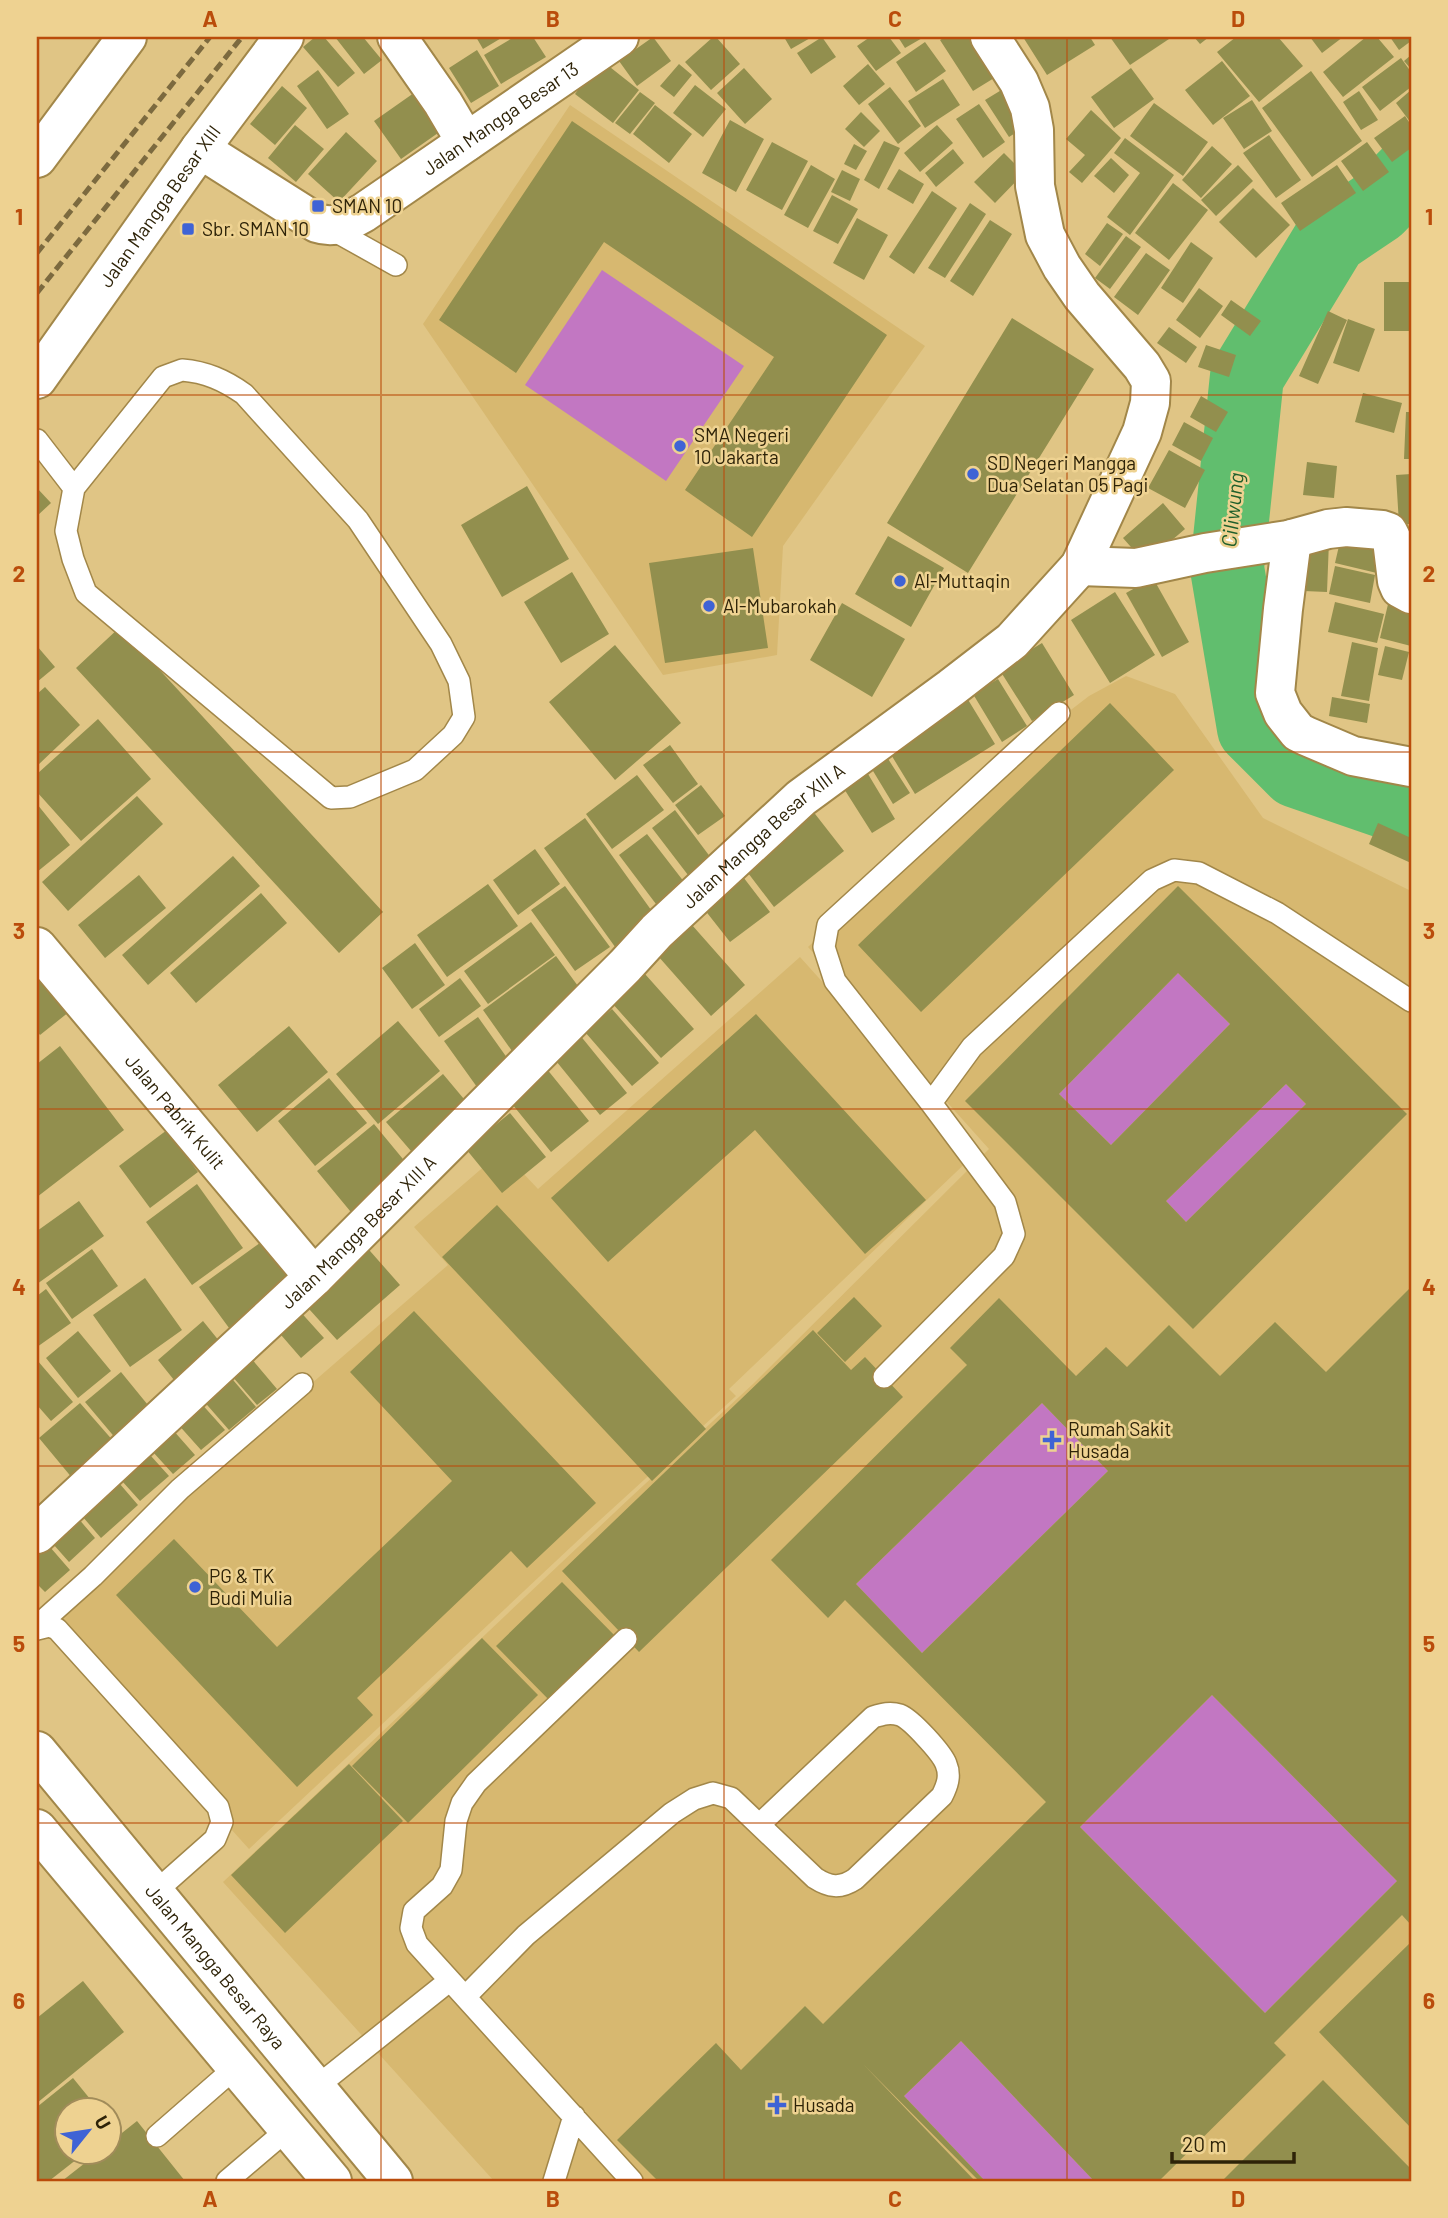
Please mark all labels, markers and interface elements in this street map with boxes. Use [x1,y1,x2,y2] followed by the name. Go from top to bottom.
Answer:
[202,4,218,32] text: A
[546,4,560,32] text: B
[888,4,902,32] text: C
[1231,4,1245,32] text: D
[418,56,583,180] street label: Jalan Mangga Besar 13
[94,120,225,291] street label: Jalan Mangga Besar XIII
[332,194,402,217] place label: SMAN 10
[310,198,326,214] marker: SMAN 10
[15,202,23,230] text: 1
[1425,202,1433,230] text: 1
[202,217,309,240] place label: Sbr. SMAN 10
[180,221,196,237] marker: Sbr. SMAN 10
[694,423,789,468] place label: SMA Negeri 10 Jakarta
[672,438,688,454] marker: SMA Negeri 10 Jakarta
[987,451,1148,496] place label: SD Negeri Mangga Dua Selatan 05 Pagi
[965,466,981,482] marker: SD Negeri Mangga Dua Selatan 05 Pagi
[1215,471,1248,548] water label: Ciliwung
[13,559,25,587] text: 2
[1423,559,1435,587] text: 2
[914,569,1010,592] place label: Al-Muttaqin
[892,573,908,589] marker: Al-Muttaqin
[723,594,837,617] place label: Al-Mubarokah
[701,598,717,614] marker: Al-Mubarokah
[677,758,849,913] street label: Jalan Mangga Besar XIII A
[13,916,25,944] text: 3
[1423,916,1435,944] text: 3
[121,1049,230,1174] street label: Jalan Pabrik Kulit
[275,1150,440,1313] street label: Jalan Mangga Besar XIII A
[12,1272,26,1300] text: 4
[1422,1272,1436,1300] text: 4
[1068,1417,1171,1462] place label: Rumah Sakit Husada
[1042,1430,1062,1450] marker: Rumah Sakit Husada
[209,1564,293,1609] place label: PG & TK Budi Mulia
[187,1579,203,1595] marker: PG & TK Budi Mulia
[13,1629,25,1657] text: 5
[1423,1629,1435,1657] text: 5
[141,1879,291,2054] street label: Jalan Mangga Besar Raya
[13,1986,25,2014] text: 6
[1423,1986,1435,2014] text: 6
[793,2093,855,2116] place label: Husada
[767,2095,787,2115] marker: Husada
[52,2096,122,2166] north arrow
[90,2111,116,2133] text: U
[1172,2120,1294,2164] scale bar
[1182,2131,1227,2156] text: 20 m
[202,2184,218,2212] text: A
[546,2184,560,2212] text: B
[888,2184,902,2212] text: C
[1231,2184,1245,2212] text: D

